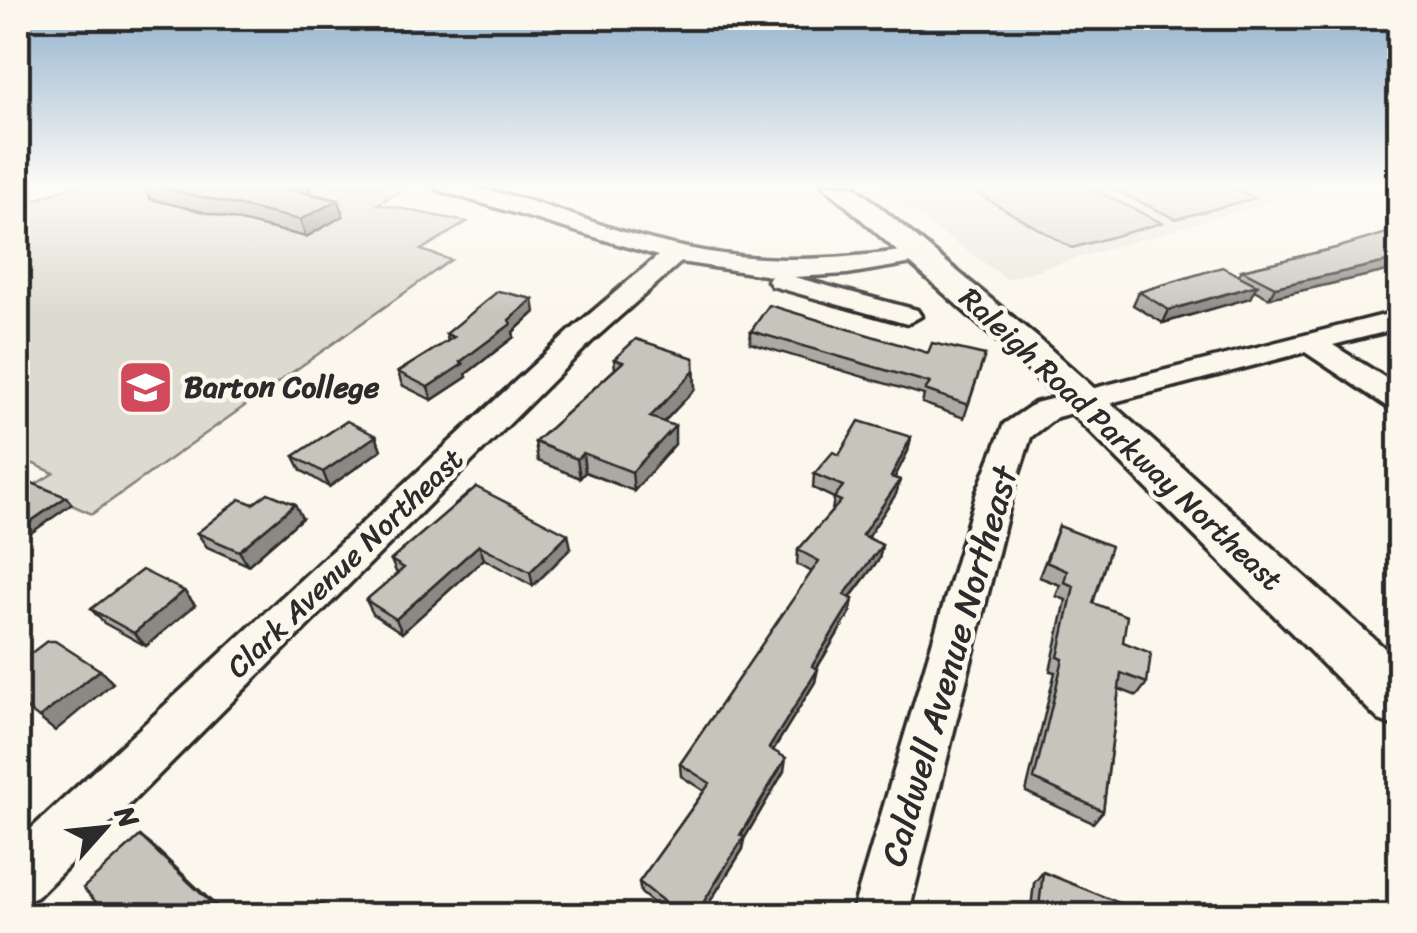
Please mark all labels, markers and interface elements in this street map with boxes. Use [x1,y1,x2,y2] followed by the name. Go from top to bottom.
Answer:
[946,273,1296,605] street label: Raleigh Road Parkway Northeast
[115,357,175,417] school or university icon: Barton College
[184,360,380,414] place label: Barton College
[213,434,477,692] street label: Clark Avenue Northeast
[862,457,1036,874] street label: Caldwell Avenue Northeast
[55,778,155,878] north arrow
[100,796,153,837] text: N

